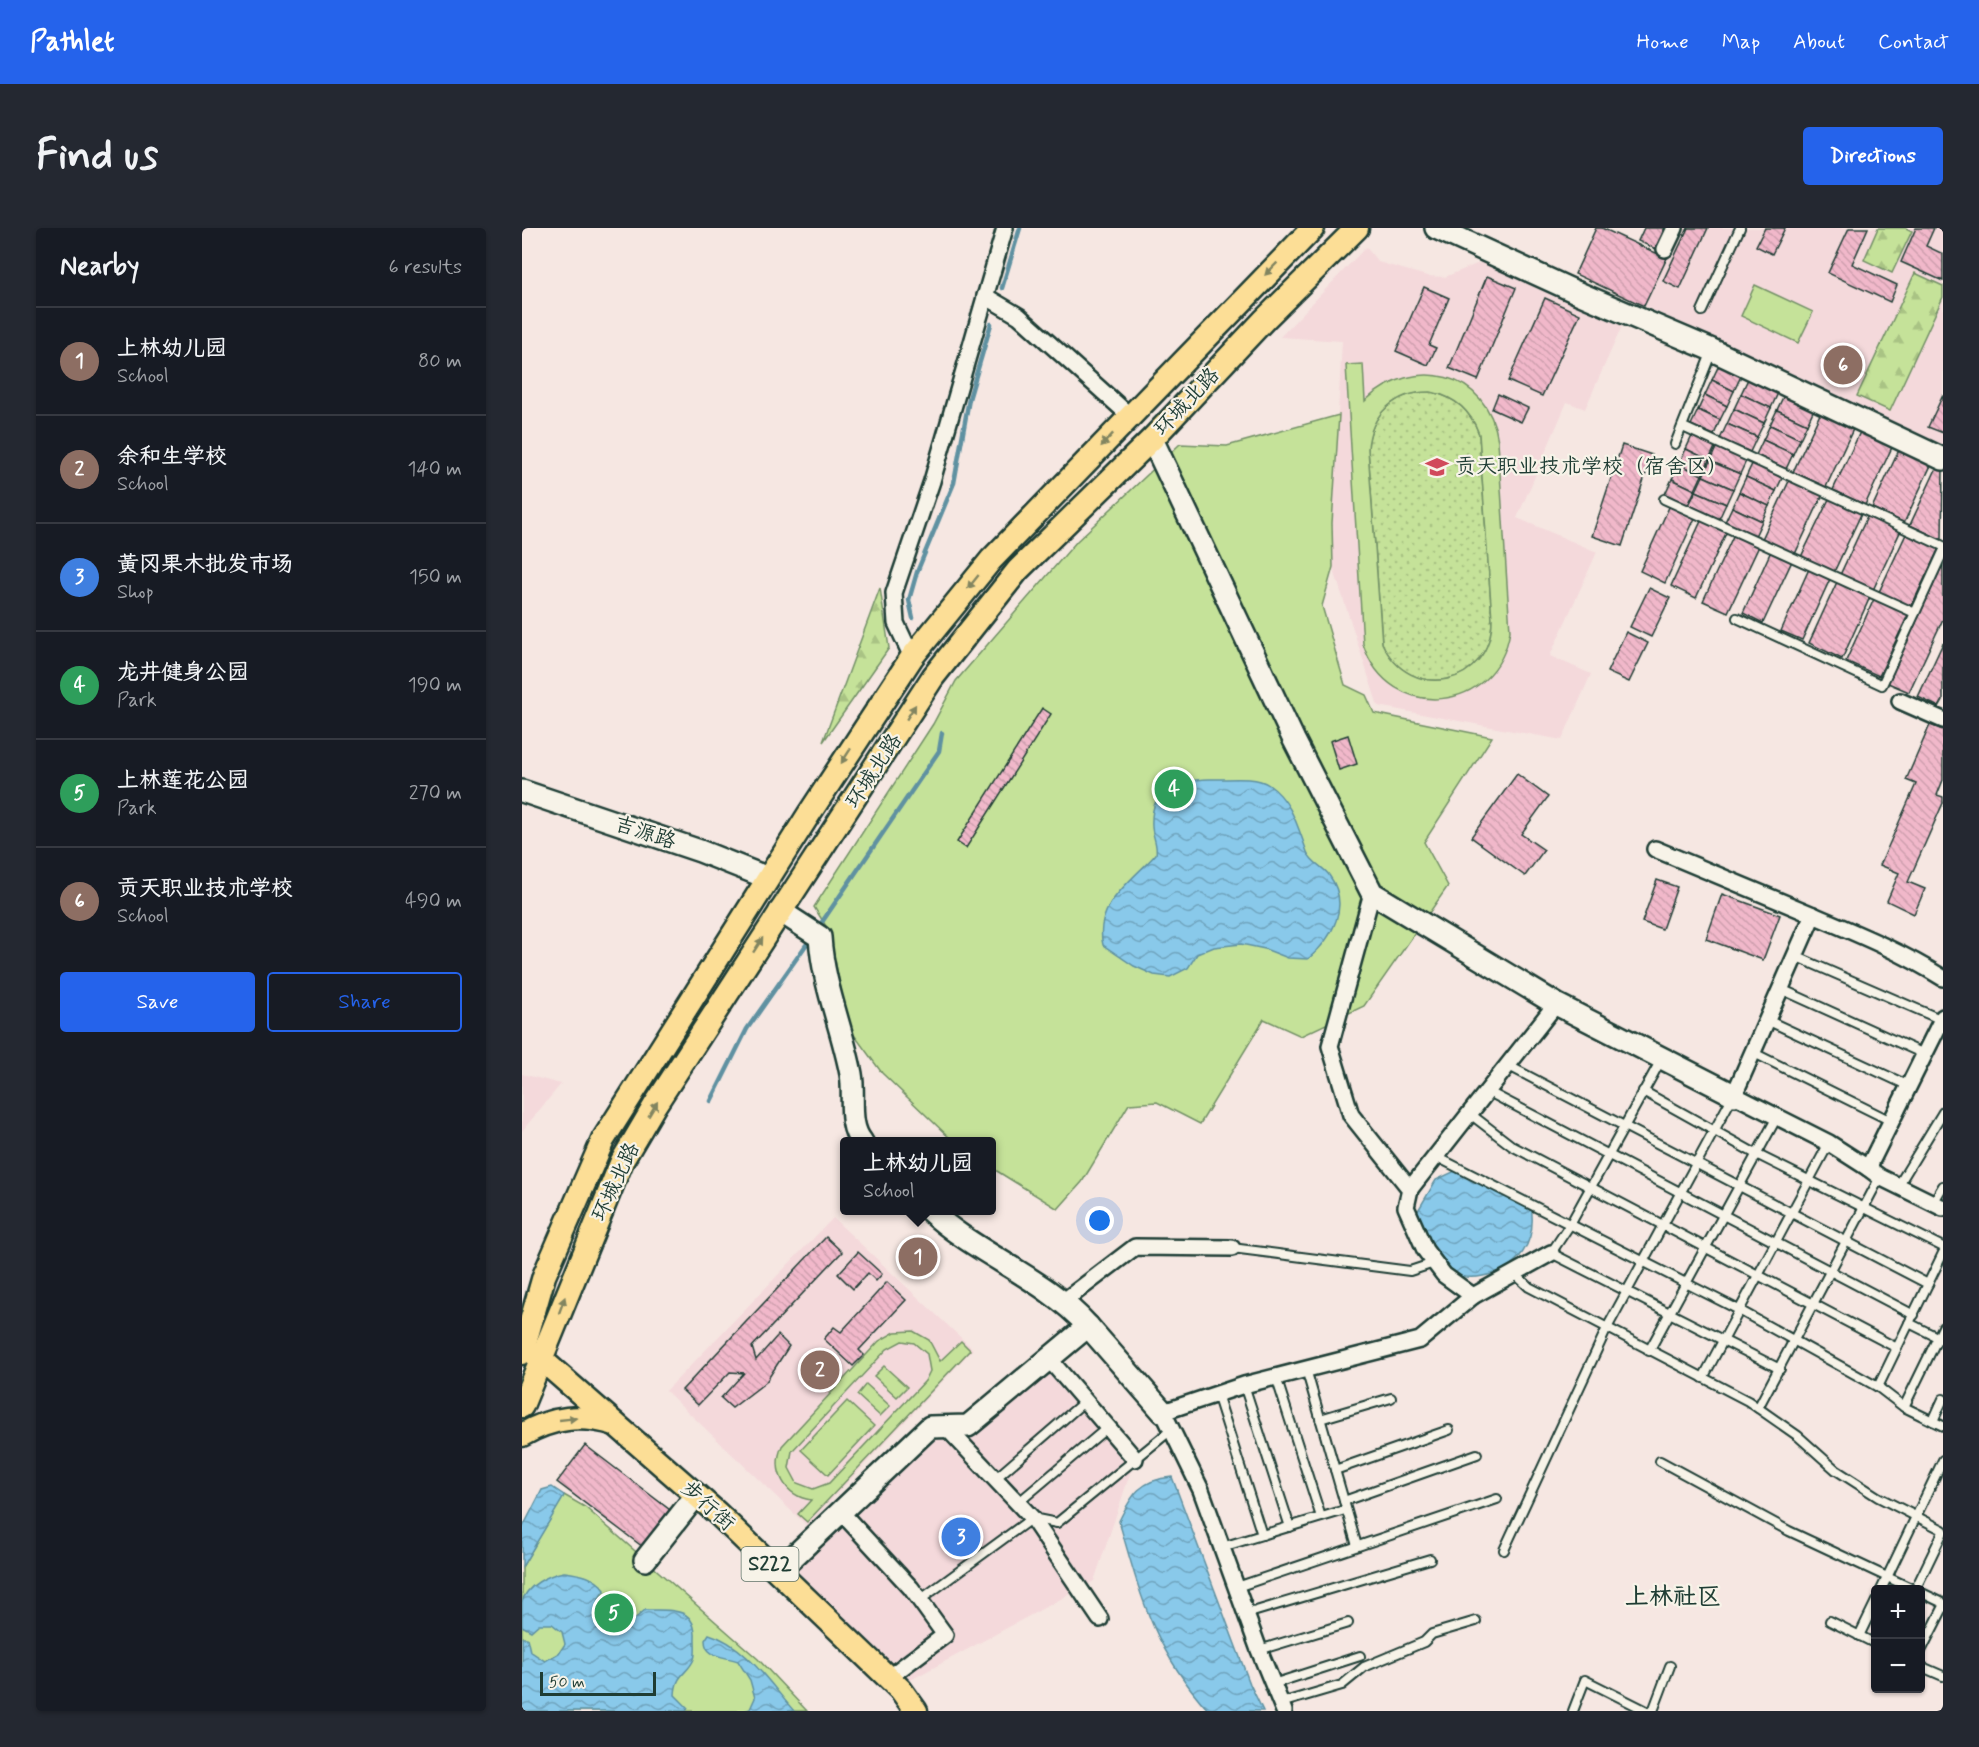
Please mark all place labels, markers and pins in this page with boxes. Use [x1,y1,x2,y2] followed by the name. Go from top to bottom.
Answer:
[1824,342,1862,388] pin: 6
[1455,453,1728,481] place label: 贡天职业技术学校（宿舍区）
[1424,454,1450,480] school or university icon: 贡天职业技术学校（宿舍区）
[1154,766,1194,812] pin: 4
[898,1234,938,1280] pin: 1
[800,1348,840,1392] pin: 2
[942,1514,980,1560] pin: 3
[594,1590,634,1636] pin: 5

